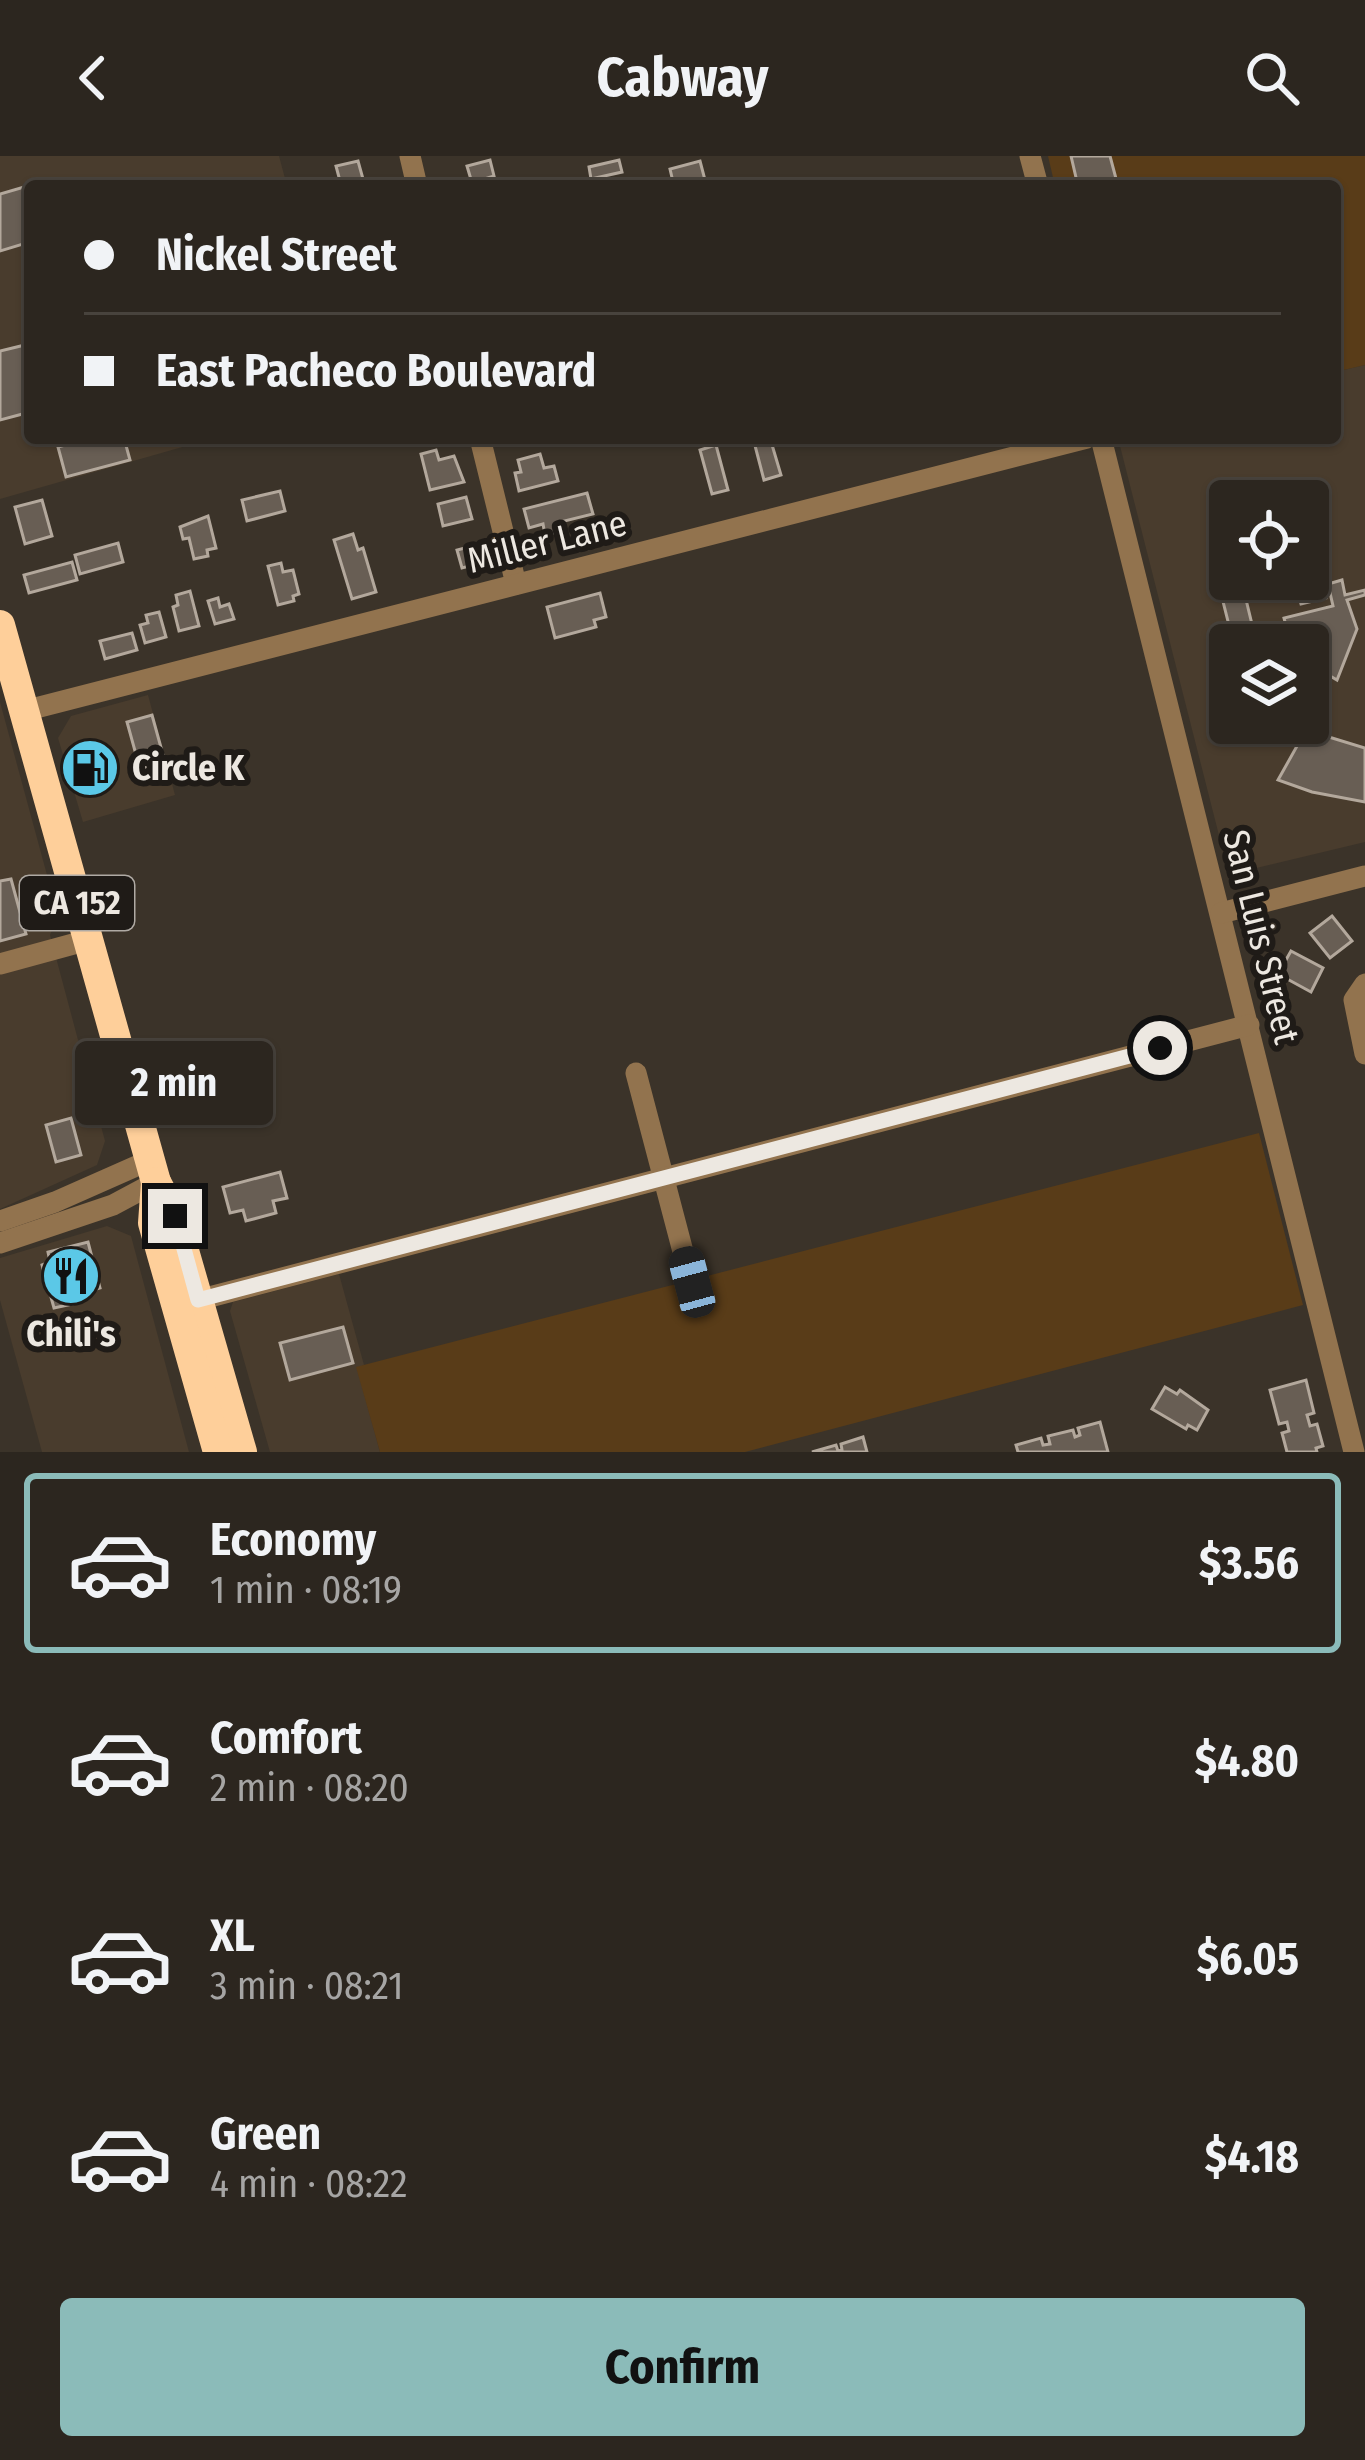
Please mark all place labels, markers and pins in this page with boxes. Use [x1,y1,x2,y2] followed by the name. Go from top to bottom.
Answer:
[59,737,121,799] fuel station icon: Circle K
[132,746,245,790] place label: Circle K
[40,1245,102,1307] restaurant icon: Chili's
[26,1312,116,1356] place label: Chili's

